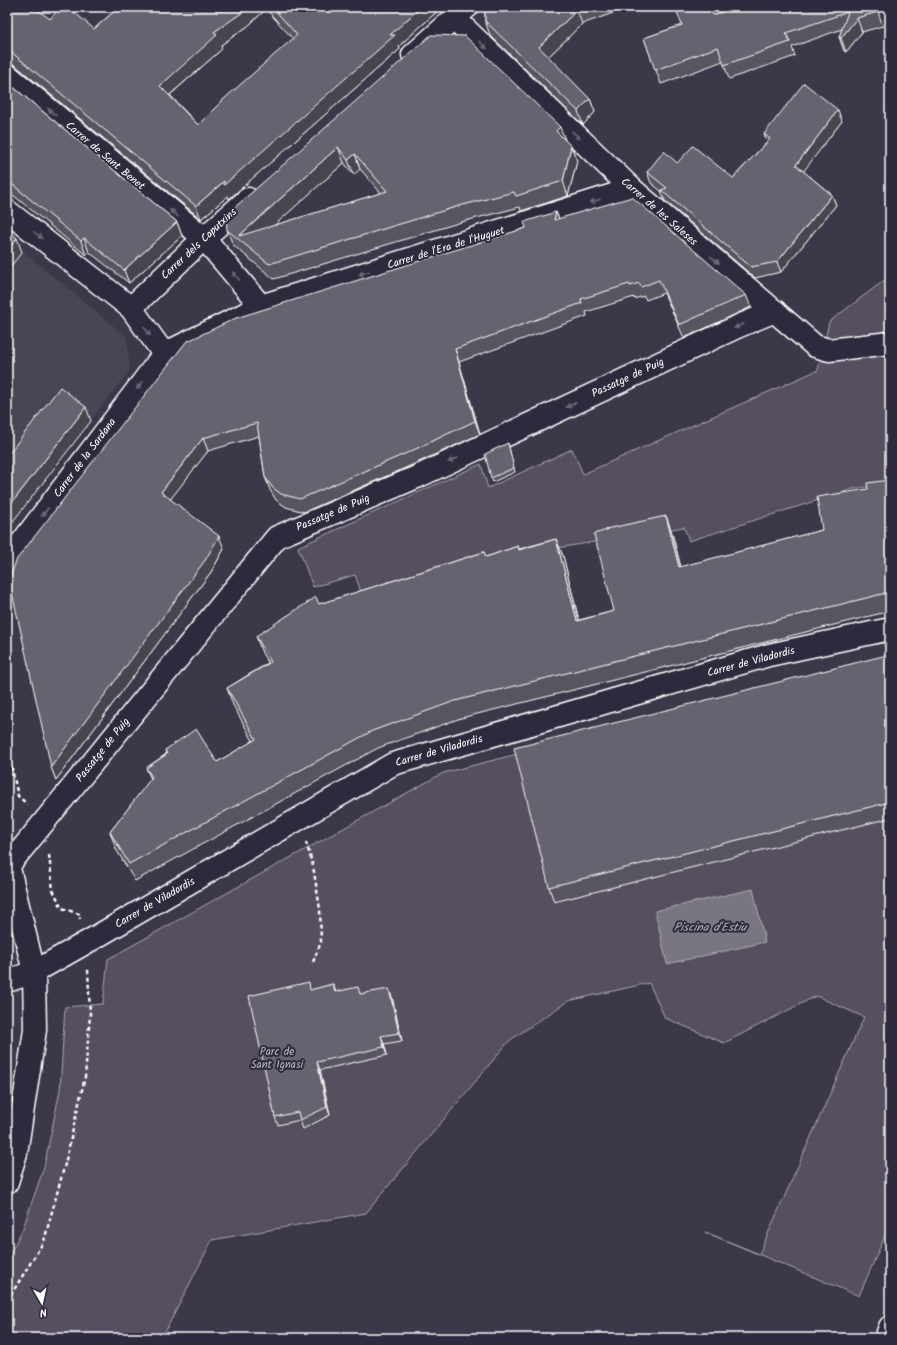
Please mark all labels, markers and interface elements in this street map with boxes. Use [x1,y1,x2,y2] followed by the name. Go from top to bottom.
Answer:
[478,40,488,50] one-way arrow
[47,107,57,116] one-way arrow
[61,117,149,195] street label: Carrer de Sant Benet
[571,131,581,140] one-way arrow
[617,174,702,251] street label: Carrer de les Saleses
[589,198,601,204] one-way arrow
[157,204,241,284] street label: Carrer dels Caputxins
[168,208,179,217] one-way arrow
[385,221,508,274] street label: Carrer de l'Era de l'Huguet
[32,231,43,239] one-way arrow
[710,256,721,265] one-way arrow
[231,271,240,281] one-way arrow
[358,271,370,277] one-way arrow
[733,324,745,330] one-way arrow
[143,326,151,336] one-way arrow
[589,353,667,403] street label: Passatge de Puig
[136,380,145,391] one-way arrow
[565,402,576,408] one-way arrow
[49,414,121,502] street label: Carrer de la Sardana
[447,457,458,463] one-way arrow
[293,489,373,537] street label: Passatge de Puig
[41,506,50,517] one-way arrow
[705,642,797,682] street label: Carrer de Viladordis
[71,714,135,786] street label: Passatge de Puig
[393,730,485,772] street label: Carrer de Viladordis
[111,873,199,933] street label: Carrer de Viladordis
[674,918,748,937] water label: Piscina d'Estiu
[251,1043,304,1074] park label: Parc de Sant Ignasi
[22,1283,62,1323] north arrow
[39,1302,48,1321] text: N

